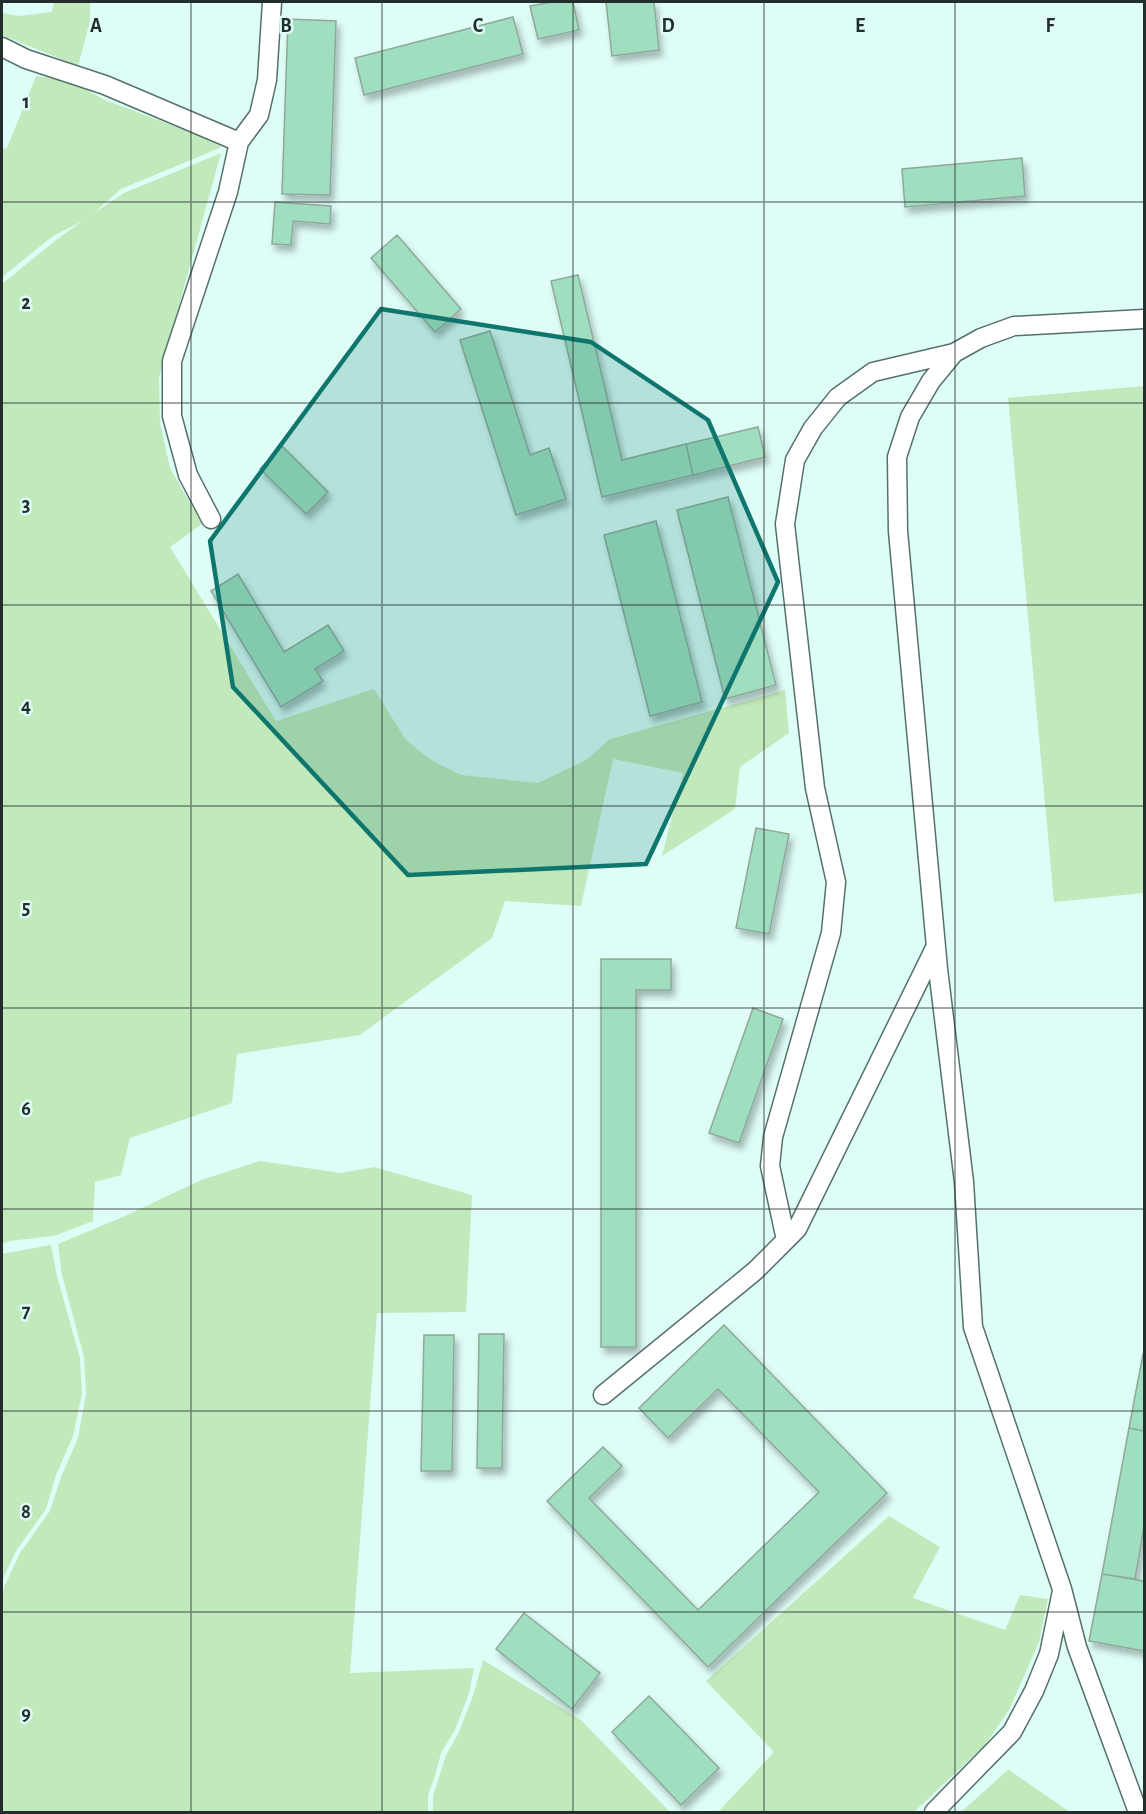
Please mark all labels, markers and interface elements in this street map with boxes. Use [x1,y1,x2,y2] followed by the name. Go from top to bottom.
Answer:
[90,16,102,36] text: A
[280,16,292,36] text: B
[473,16,484,36] text: C
[661,16,675,36] text: D
[855,16,865,36] text: E
[1045,16,1055,36] text: F
[22,92,30,112] text: 1
[21,293,31,313] text: 2
[22,495,30,515] text: 3
[21,696,31,716] text: 4
[22,898,30,918] text: 5
[21,1099,31,1119] text: 6
[22,1301,31,1321] text: 7
[21,1502,31,1522] text: 8
[21,1704,31,1724] text: 9

